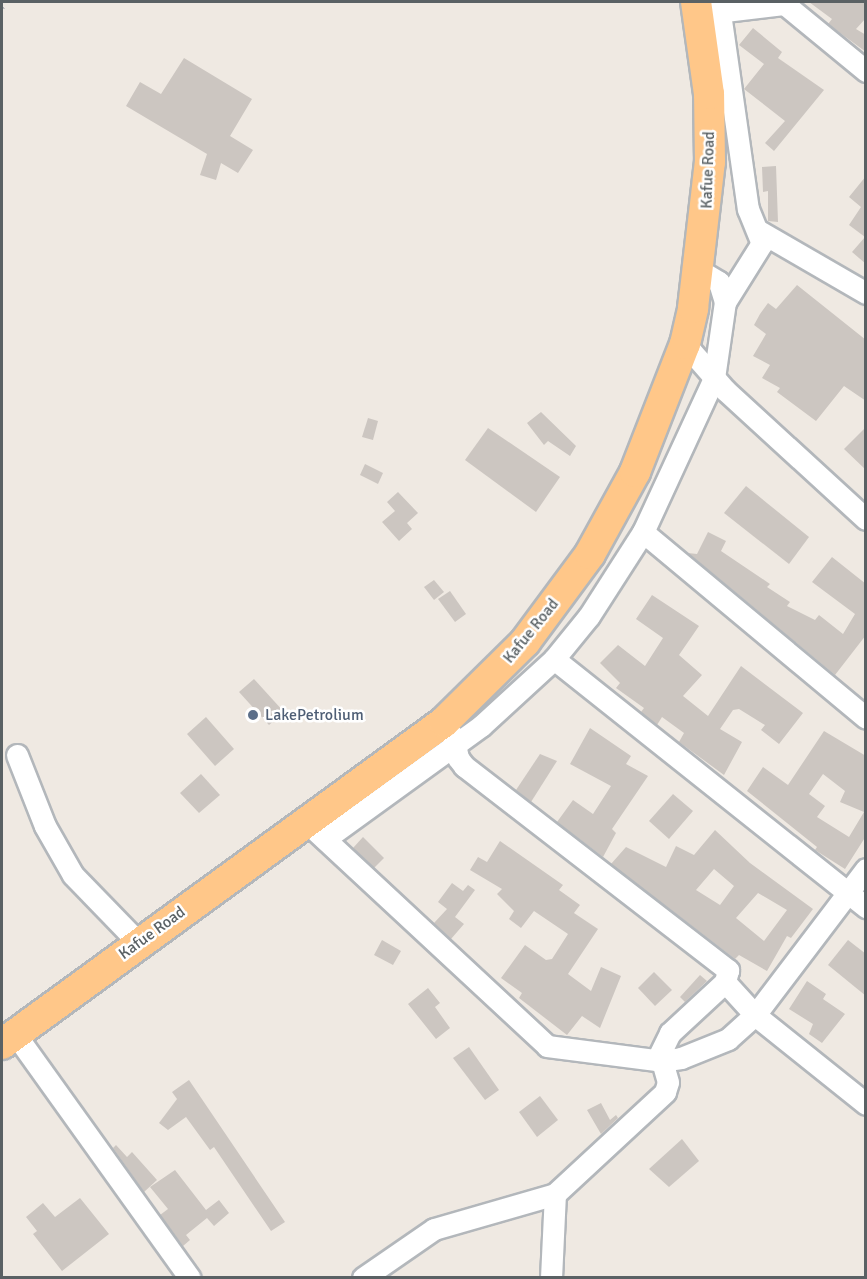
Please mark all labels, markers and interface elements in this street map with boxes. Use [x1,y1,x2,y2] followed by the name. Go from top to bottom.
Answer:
[697,131,719,209] street label: Kafue Road
[499,595,563,667] street label: Kafue Road
[265,705,364,725] place label: LakePetrolium
[246,708,260,722] marker: LakePetrolium
[115,902,189,964] street label: Kafue Road

